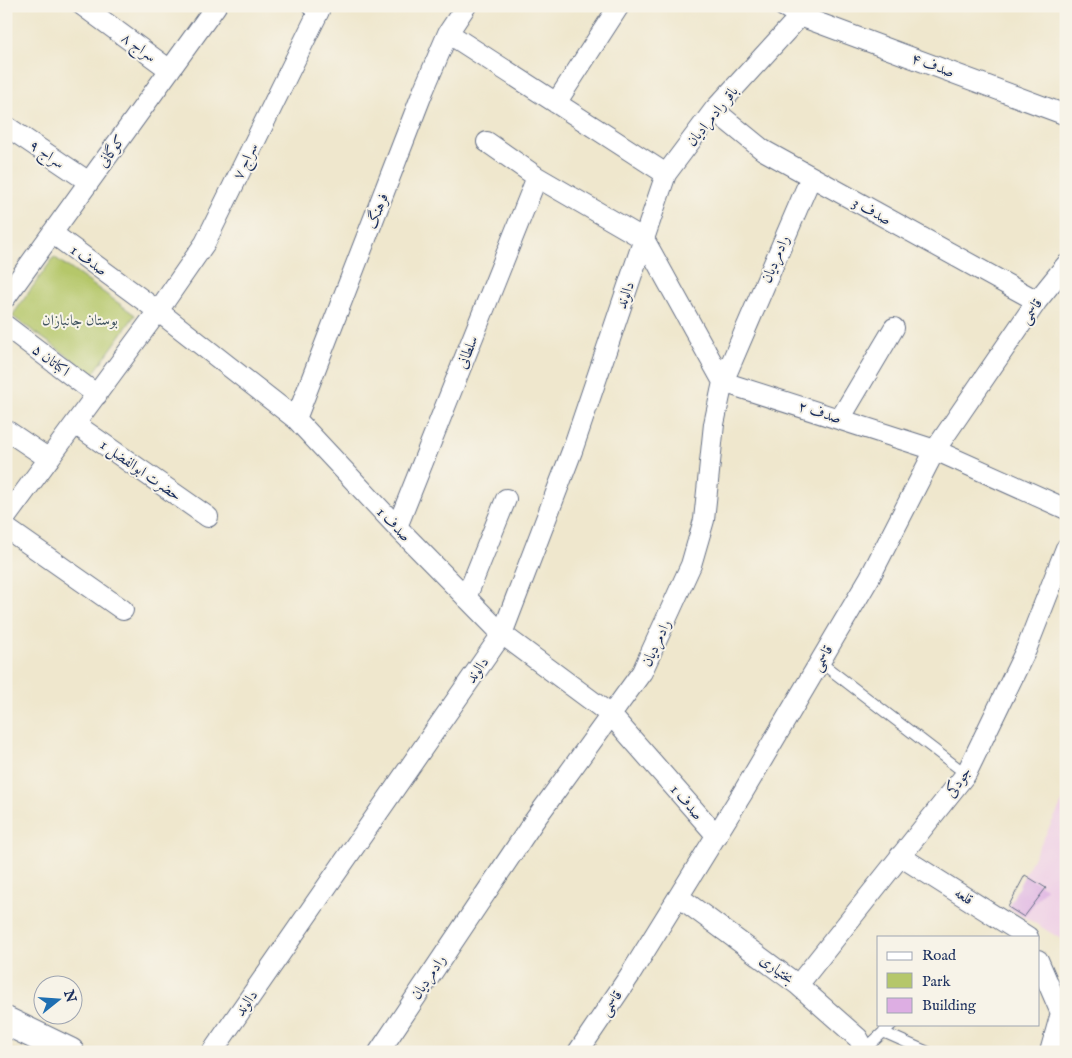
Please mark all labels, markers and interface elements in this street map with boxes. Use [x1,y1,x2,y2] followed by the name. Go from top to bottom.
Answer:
[116,28,160,69] street label: سراج ۸
[909,49,957,82] street label: صدف ۴
[682,82,743,151] street label: باقر رادمرادیان
[93,131,130,171] street label: کوگانی
[24,136,68,176] street label: سراج ۹
[228,140,265,184] street label: سراج ۷
[361,190,393,232] street label: فرهنگ
[849,193,894,230] street label: صدف 3
[757,233,795,286] street label: رادمردیان
[66,241,111,280] street label: صدف 1
[612,279,639,311] street label: دالوند
[1016,295,1048,328] street label: قاسمی
[42,311,118,330] park label: بوستان جانبازان
[452,333,483,372] street label: سلطانی
[28,340,73,381] street label: اکباتان ۵
[796,397,844,428] street label: صدف ۲
[96,435,185,506] street label: حضرت ابوالفضل 1
[373,503,415,546] street label: صدف 1
[637,617,677,670] street label: رادمردیان
[807,642,838,675] street label: قاسمی
[462,654,493,687] street label: دالوند
[940,763,976,801] street label: جودکی
[666,781,707,824] street label: صدف 1
[951,883,977,909] street label: قلعه
[877,936,1040,1026] legend
[922,946,957,965] text: Road
[756,950,798,988] street label: بختیاری
[407,951,451,1004] street label: رادمردیان
[922,972,952,991] text: Park
[32,976,82,1026] north arrow
[59,987,80,1005] text: N
[231,987,262,1020] street label: دالوند
[596,987,628,1020] street label: قاسمی
[922,996,977,1015] text: Building

